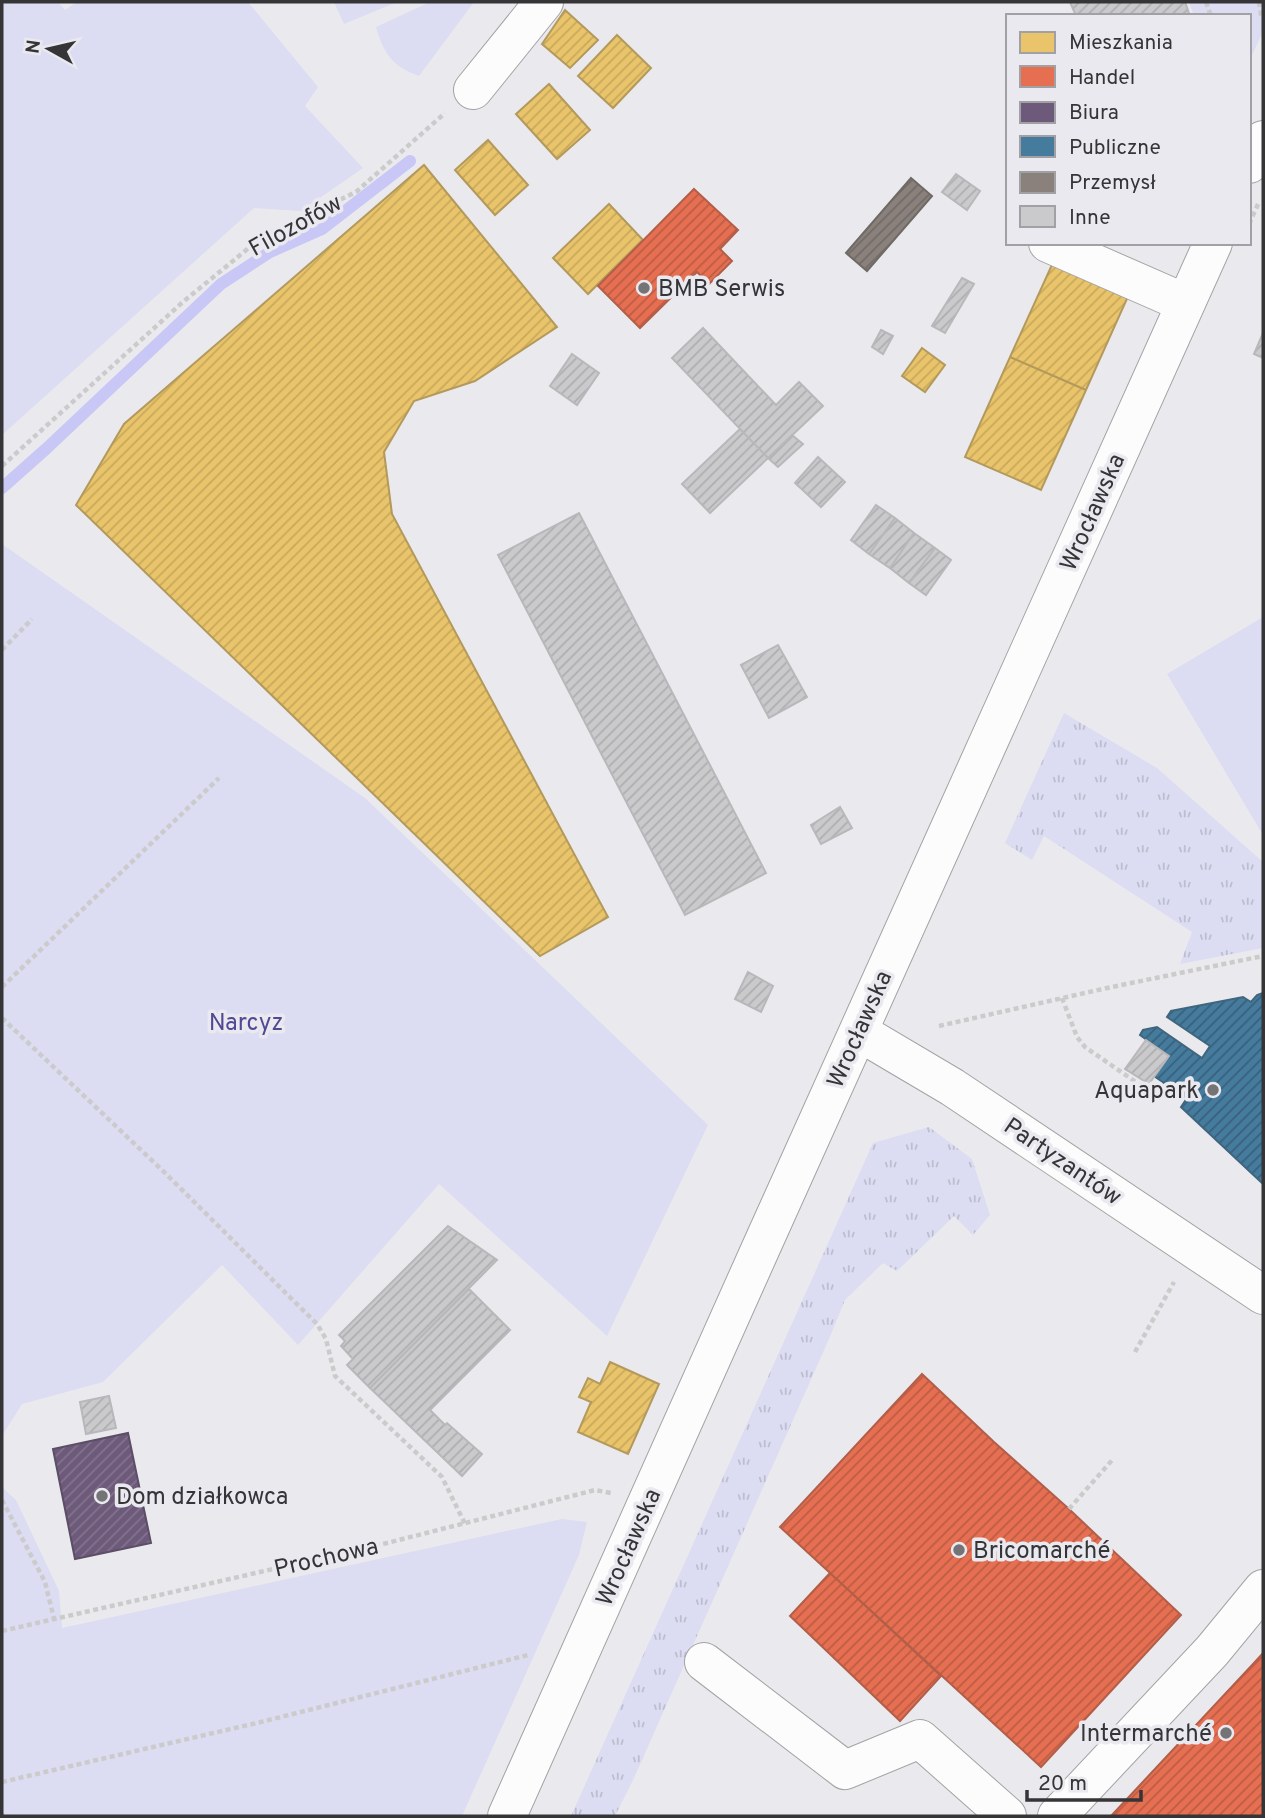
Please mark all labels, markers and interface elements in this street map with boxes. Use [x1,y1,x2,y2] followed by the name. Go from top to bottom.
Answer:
[14,14,84,84] north arrow
[1006,14,1251,245] legend
[1069,30,1173,57] text: Mieszkania
[21,38,47,55] text: N
[1069,65,1135,92] text: Handel
[1069,100,1119,127] text: Biura
[1069,135,1161,162] text: Publiczne
[1069,170,1156,197] text: Przemysł
[244,189,348,265] street label: Filozofów
[1069,205,1110,232] text: Inne
[658,275,785,305] place label: BMB Serwis
[636,280,652,296] marker: BMB Serwis
[1055,450,1133,576] street label: Wrocławska
[822,967,900,1093] street label: Wrocławska
[209,1009,283,1039] park label: Narcyz
[1094,1077,1199,1107] place label: Aquapark
[1205,1082,1221,1098] marker: Aquapark
[997,1112,1127,1213] street label: Partyzantów
[116,1483,289,1513] place label: Dom działkowca
[591,1485,669,1611] street label: Wrocławska
[94,1488,110,1504] marker: Dom działkowca
[271,1532,382,1586] street label: Prochowa
[973,1537,1110,1567] place label: Bricomarché
[951,1542,967,1558] marker: Bricomarché
[1080,1720,1212,1750] place label: Intermarché
[1218,1725,1234,1741] marker: Intermarché
[1027,1758,1141,1802] scale bar
[1038,1771,1087,1798] text: 20 m

